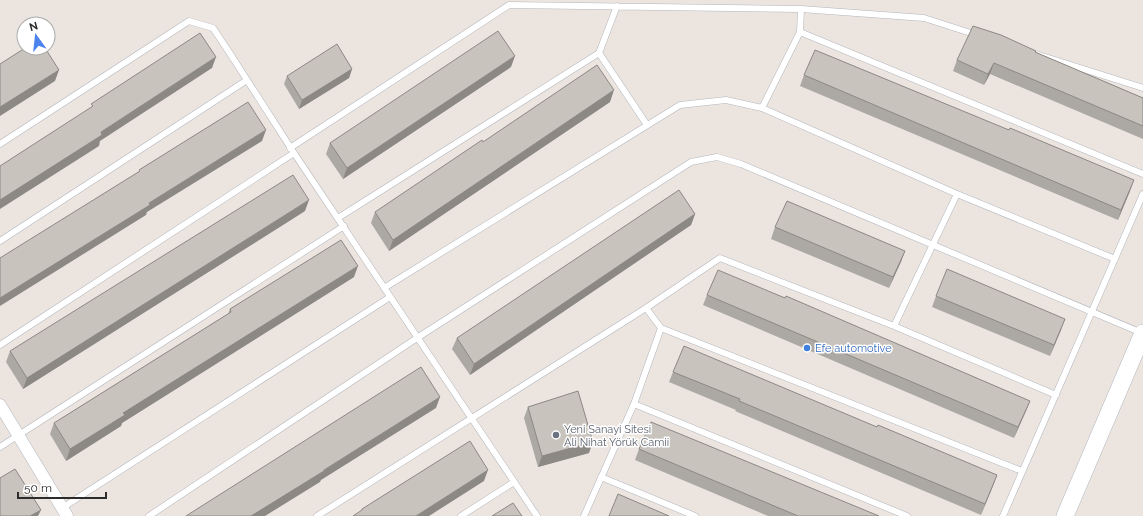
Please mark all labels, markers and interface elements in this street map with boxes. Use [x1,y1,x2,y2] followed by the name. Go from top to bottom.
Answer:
[16,16,56,56] north arrow
[28,19,39,34] text: N
[815,342,892,355] place label: Efe automotive
[802,343,812,353] marker: Efe automotive
[564,423,669,449] place label: Yeni Sanayi Sitesi Ali Nihat Yörük Camii
[551,430,561,440] marker: Yeni Sanayi Sitesi Ali Nihat Yörük Camii
[18,474,106,500] scale bar
[24,481,52,495] text: 50 m

